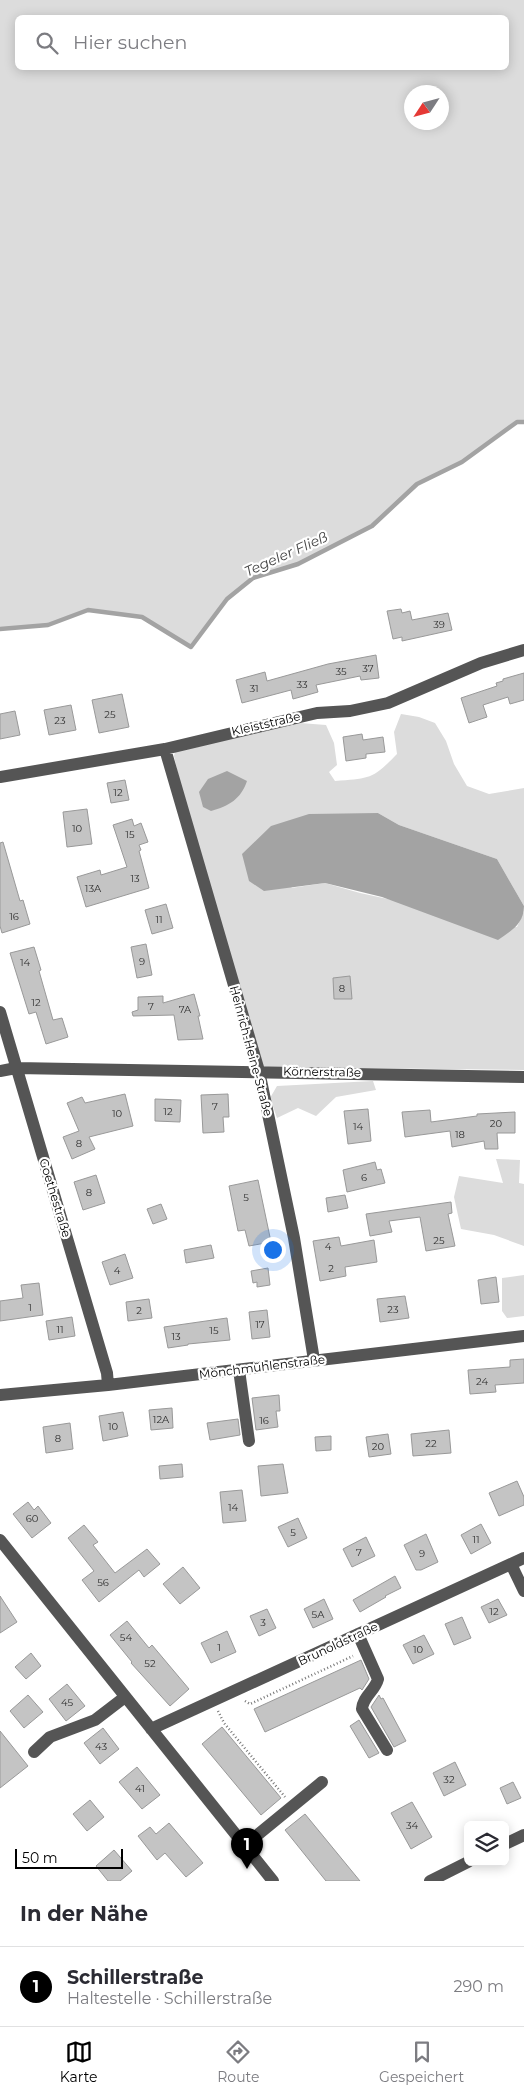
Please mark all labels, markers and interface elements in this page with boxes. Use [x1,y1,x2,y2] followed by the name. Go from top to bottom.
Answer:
[15,15,509,70] search box
[33,29,61,57] icon: search
[73,31,187,54] text: Hier suchen
[404,85,449,130] north arrow
[241,528,331,580] water label: Tegeler Fließ
[433,618,445,631] house number: 39
[362,662,374,675] house number: 37
[335,665,347,678] house number: 35
[296,678,308,691] house number: 33
[249,682,259,695] house number: 31
[104,708,116,721] house number: 25
[230,708,302,739] street label: Kleiststraße
[54,714,66,727] house number: 23
[113,786,123,799] house number: 12
[72,822,82,835] house number: 10
[125,828,135,841] house number: 15
[130,872,140,885] house number: 13
[85,882,102,895] house number: 13A
[9,910,19,923] house number: 16
[155,913,163,926] house number: 11
[139,955,145,968] house number: 9
[20,956,30,969] house number: 14
[339,982,345,995] house number: 8
[227,984,276,1118] street label: Heinrich-Heine-Straße
[31,996,41,1009] house number: 12
[148,1000,154,1013] house number: 7
[179,1003,192,1016] house number: 7A
[283,1063,361,1080] street label: Körnerstraße
[212,1100,218,1113] house number: 7
[163,1105,173,1118] house number: 12
[112,1107,122,1120] house number: 10
[490,1117,503,1130] house number: 20
[353,1120,363,1133] house number: 14
[455,1128,465,1141] house number: 18
[76,1137,82,1150] house number: 8
[36,1157,75,1239] street label: Goethestraße
[361,1171,367,1184] house number: 6
[86,1186,92,1199] house number: 8
[243,1191,249,1204] house number: 5
[433,1234,445,1247] house number: 25
[260,1237,286,1263] your location
[325,1240,332,1253] house number: 4
[328,1262,334,1275] house number: 2
[114,1264,121,1277] house number: 4
[28,1301,32,1314] house number: 1
[387,1303,399,1316] house number: 23
[136,1304,142,1317] house number: 2
[255,1318,265,1331] house number: 17
[56,1323,64,1336] house number: 11
[209,1324,219,1337] house number: 15
[171,1330,181,1343] house number: 13
[198,1351,326,1382] street label: Mönchmühlenstraße
[476,1375,488,1388] house number: 24
[153,1413,170,1426] house number: 12A
[259,1414,269,1427] house number: 16
[108,1420,118,1433] house number: 10
[55,1432,61,1445] house number: 8
[425,1437,437,1450] house number: 22
[372,1440,385,1453] house number: 20
[228,1501,238,1514] house number: 14
[26,1512,39,1525] house number: 60
[290,1526,296,1539] house number: 5
[472,1533,480,1546] house number: 11
[356,1546,362,1559] house number: 7
[419,1547,425,1560] house number: 9
[97,1576,109,1589] house number: 56
[489,1605,499,1618] house number: 12
[312,1608,325,1621] house number: 5A
[260,1616,266,1629] house number: 3
[295,1619,380,1669] street label: Brunoldstraße
[120,1631,133,1644] house number: 54
[217,1641,221,1654] house number: 1
[413,1643,423,1656] house number: 10
[144,1657,156,1670] house number: 52
[61,1696,73,1709] house number: 45
[95,1740,107,1753] house number: 43
[443,1773,455,1786] house number: 32
[135,1782,145,1795] house number: 41
[406,1819,419,1832] house number: 34
[464,1821,509,1866] map controls
[464,1821,509,1866] button: layers
[231,1828,263,1869] pin: 1
[15,1846,122,1869] scale bar
[22,1849,58,1867] text: 50 m
[20,1901,148,1926] text: In der Nähe
[67,1966,203,1989] text: Schillerstraße
[33,1977,39,1996] text: 1
[453,1977,504,1996] text: 290 m
[67,1989,272,2008] text: Haltestelle · Schillerstraße
[60,2038,98,2086] tab: Karte
[217,2038,259,2086] tab: Route
[379,2038,464,2086] tab: Gespeichert

